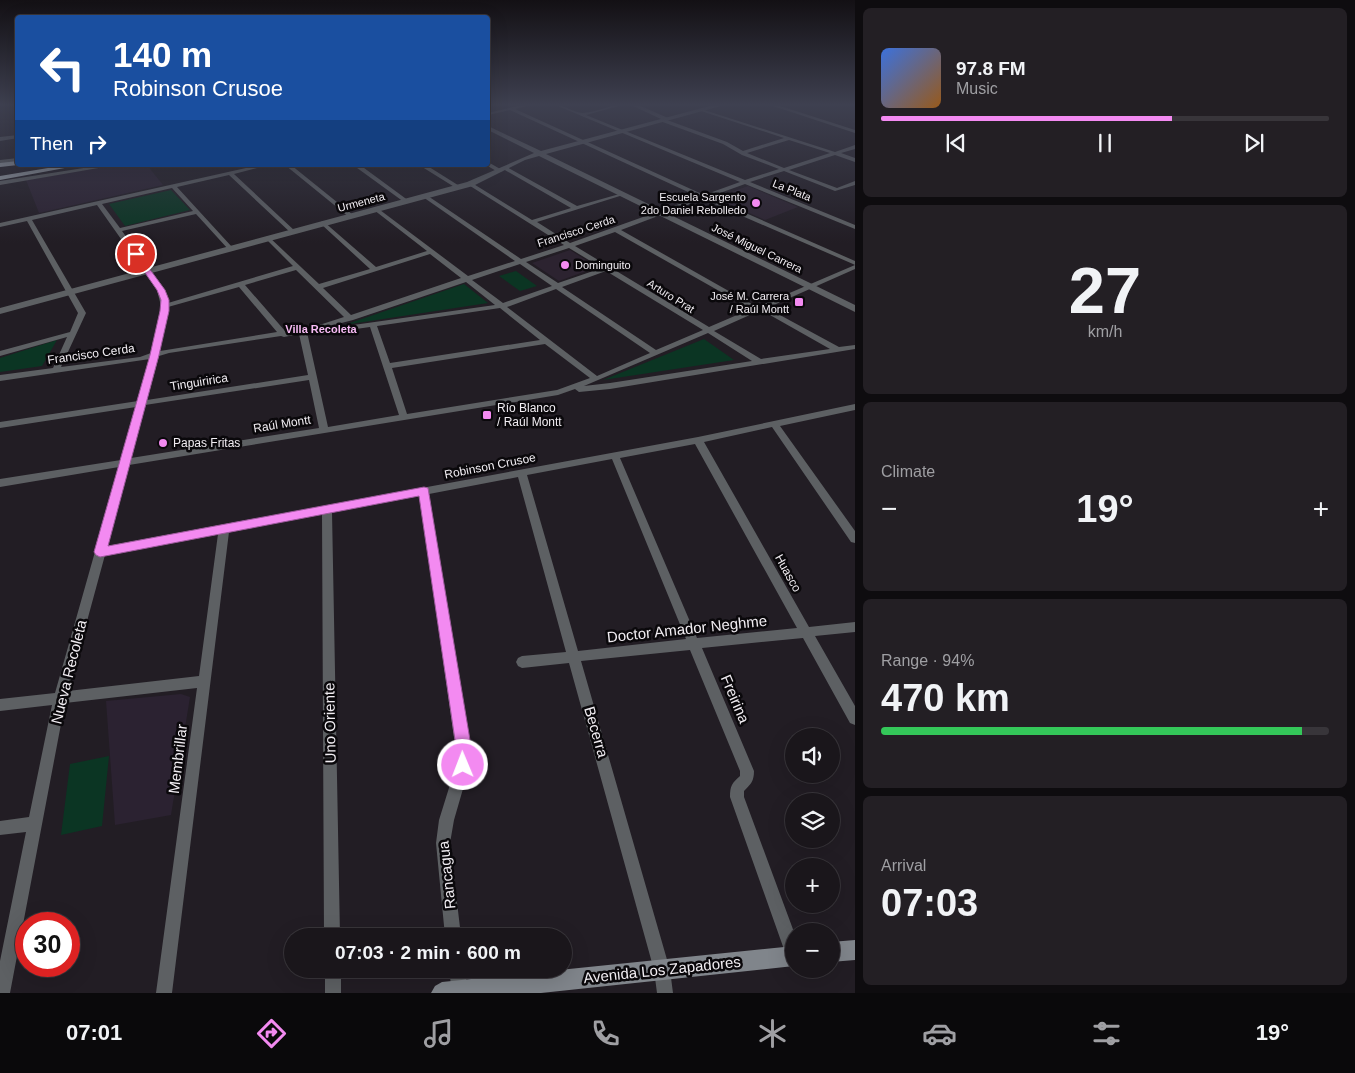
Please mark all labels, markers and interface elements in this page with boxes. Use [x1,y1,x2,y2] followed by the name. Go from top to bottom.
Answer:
[30,35,95,100] icon: left
[113,35,212,74] text: 140 m
[956,58,1026,79] text: 97.8 FM
[113,76,283,101] text: Robinson Crusoe
[956,80,998,97] text: Music
[942,129,970,157] icon: previous
[1091,129,1119,157] icon: pause
[1240,129,1268,157] icon: next
[83,130,111,158] icon: right
[30,133,73,154] text: Then
[771,177,814,203] street label: La Plata
[336,190,387,214] street label: Urmeneta
[641,191,746,216] place label: Escuela Sargento 2do Daniel Rebolledo
[750,197,762,209] marker: Escuela Sargento 2do Daniel Rebolledo
[536,213,617,249] street label: Francisco Cerda
[710,221,805,275] street label: José Miguel Carrera
[115,233,157,275] pin
[122,240,150,268] icon: arrive
[1069,254,1141,327] text: 27
[559,259,571,271] marker: Dominguito
[575,259,631,271] place label: Dominguito
[645,277,697,315] street label: Arturo Prat
[710,290,790,315] place label: José M. Carrera / Raúl Montt
[793,296,805,308] marker: José M. Carrera / Raúl Montt
[285,323,358,335] district label: Villa Recoleta
[1088,323,1122,340] text: km/h
[46,341,136,367] street label: Francisco Cerda
[169,370,229,393] street label: Tinguiririca
[497,401,562,429] place label: Río Blanco / Raúl Montt
[481,409,493,421] marker: Río Blanco / Raúl Montt
[252,412,312,435] street label: Raúl Montt
[173,436,240,450] place label: Papas Fritas
[157,437,169,449] marker: Papas Fritas
[443,450,537,482] street label: Robinson Crusoe
[881,463,935,480] text: Climate
[1076,488,1134,530] text: 19°
[881,493,897,524] text: −
[1313,493,1329,524] text: +
[772,552,804,594] street label: Huasco
[606,612,768,645] street label: Doctor Amador Neghme
[47,617,90,726] street label: Nueva Recoleta
[881,652,974,669] text: Range · 94%
[718,672,753,726] street label: Freirina
[881,677,1010,719] text: 470 km
[320,682,339,764] street label: Uno Oriente
[581,704,612,760] street label: Becerra
[165,723,190,795] street label: Membrillar
[785,728,840,978] map controls
[785,728,840,783] button: sound
[436,738,488,790] position arrow
[785,793,840,848] button: layers
[434,840,459,910] street label: Rancagua
[881,857,926,874] text: Arrival
[785,858,840,913] button: +
[881,882,978,924] text: 07:03
[15,912,80,977] speed limit sign: 30
[785,923,840,978] button: −
[335,942,521,963] text: 07:03 · 2 min · 600 m
[582,953,741,986] street label: Avenida Los Zapadores
[254,1016,289,1051] icon: directions
[421,1016,456,1051] icon: music
[588,1016,623,1051] icon: phone
[755,1016,790,1051] icon: climate
[922,1016,957,1051] icon: car
[1089,1016,1124,1051] icon: filters
[66,1020,122,1045] text: 07:01
[1256,1020,1289,1045] text: 19°

